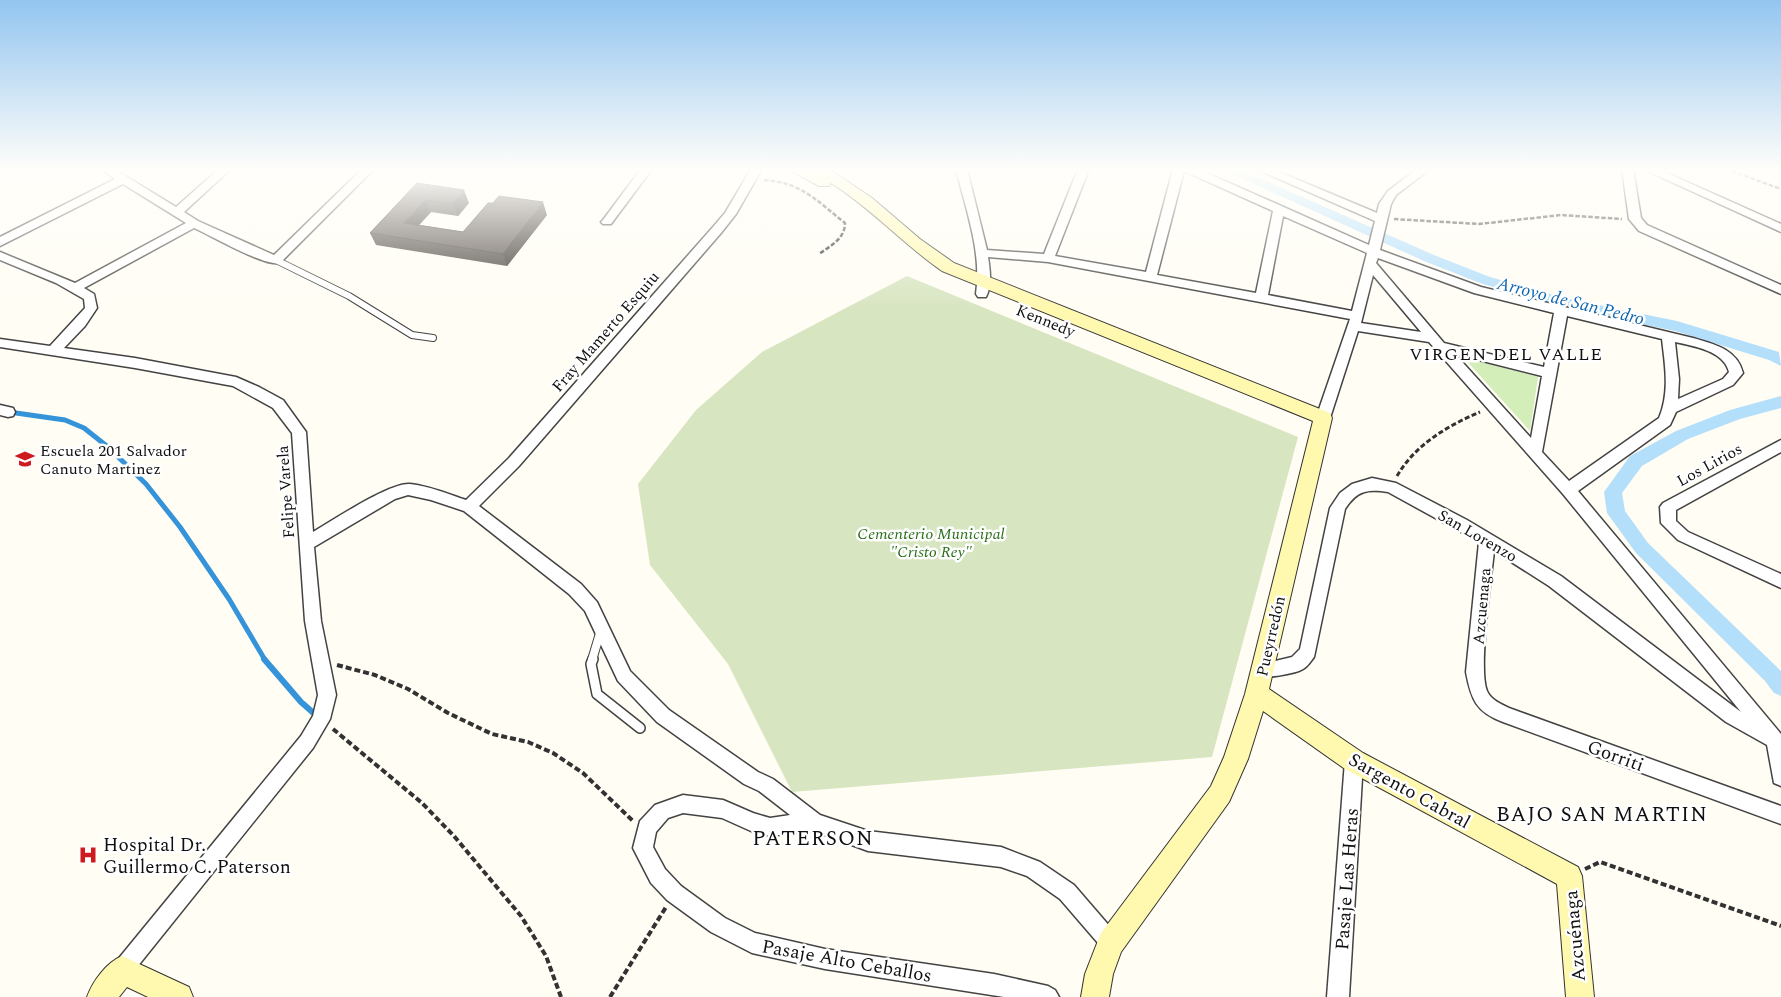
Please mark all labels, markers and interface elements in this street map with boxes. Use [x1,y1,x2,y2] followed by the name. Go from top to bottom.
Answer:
[546,266,665,398] street label: Fray Mamerto Esquiu
[1493,270,1647,333] water label: Arroyo de San Pedro
[1012,298,1080,344] street label: Kennedy
[1409,341,1603,368] district label: VIRGEN DEL VALLE
[1672,437,1747,493] street label: Los Lirios
[40,439,187,481] place label: Escuela 201 Salvador Canuto Martinez
[271,444,301,539] street label: Felipe Varela
[14,448,36,470] school or university icon: Escuela 201 Salvador Canuto Martinez
[1433,503,1522,568] street label: San Lorenzo
[857,522,1005,564] park label: Cementerio Municipal "Cristo Rey"
[1467,567,1497,645] street label: Azcuenaga
[1250,594,1292,679] street label: Pueyrredón
[1583,733,1648,780] street label: Gorriti
[1343,746,1476,837] street label: Sargento Cabral
[1496,799,1708,831] district label: BAJO SAN MARTIN
[1328,807,1367,951] street label: Pasaje Las Heras
[752,823,874,855] district label: PATERSON
[103,831,291,882] place label: Hospital Dr. Guillermo C. Paterson
[77,844,99,866] hospital icon: Hospital Dr. Guillermo C. Paterson
[1557,888,1594,983] street label: Azcuénaga
[759,932,934,991] street label: Pasaje Alto Ceballos

